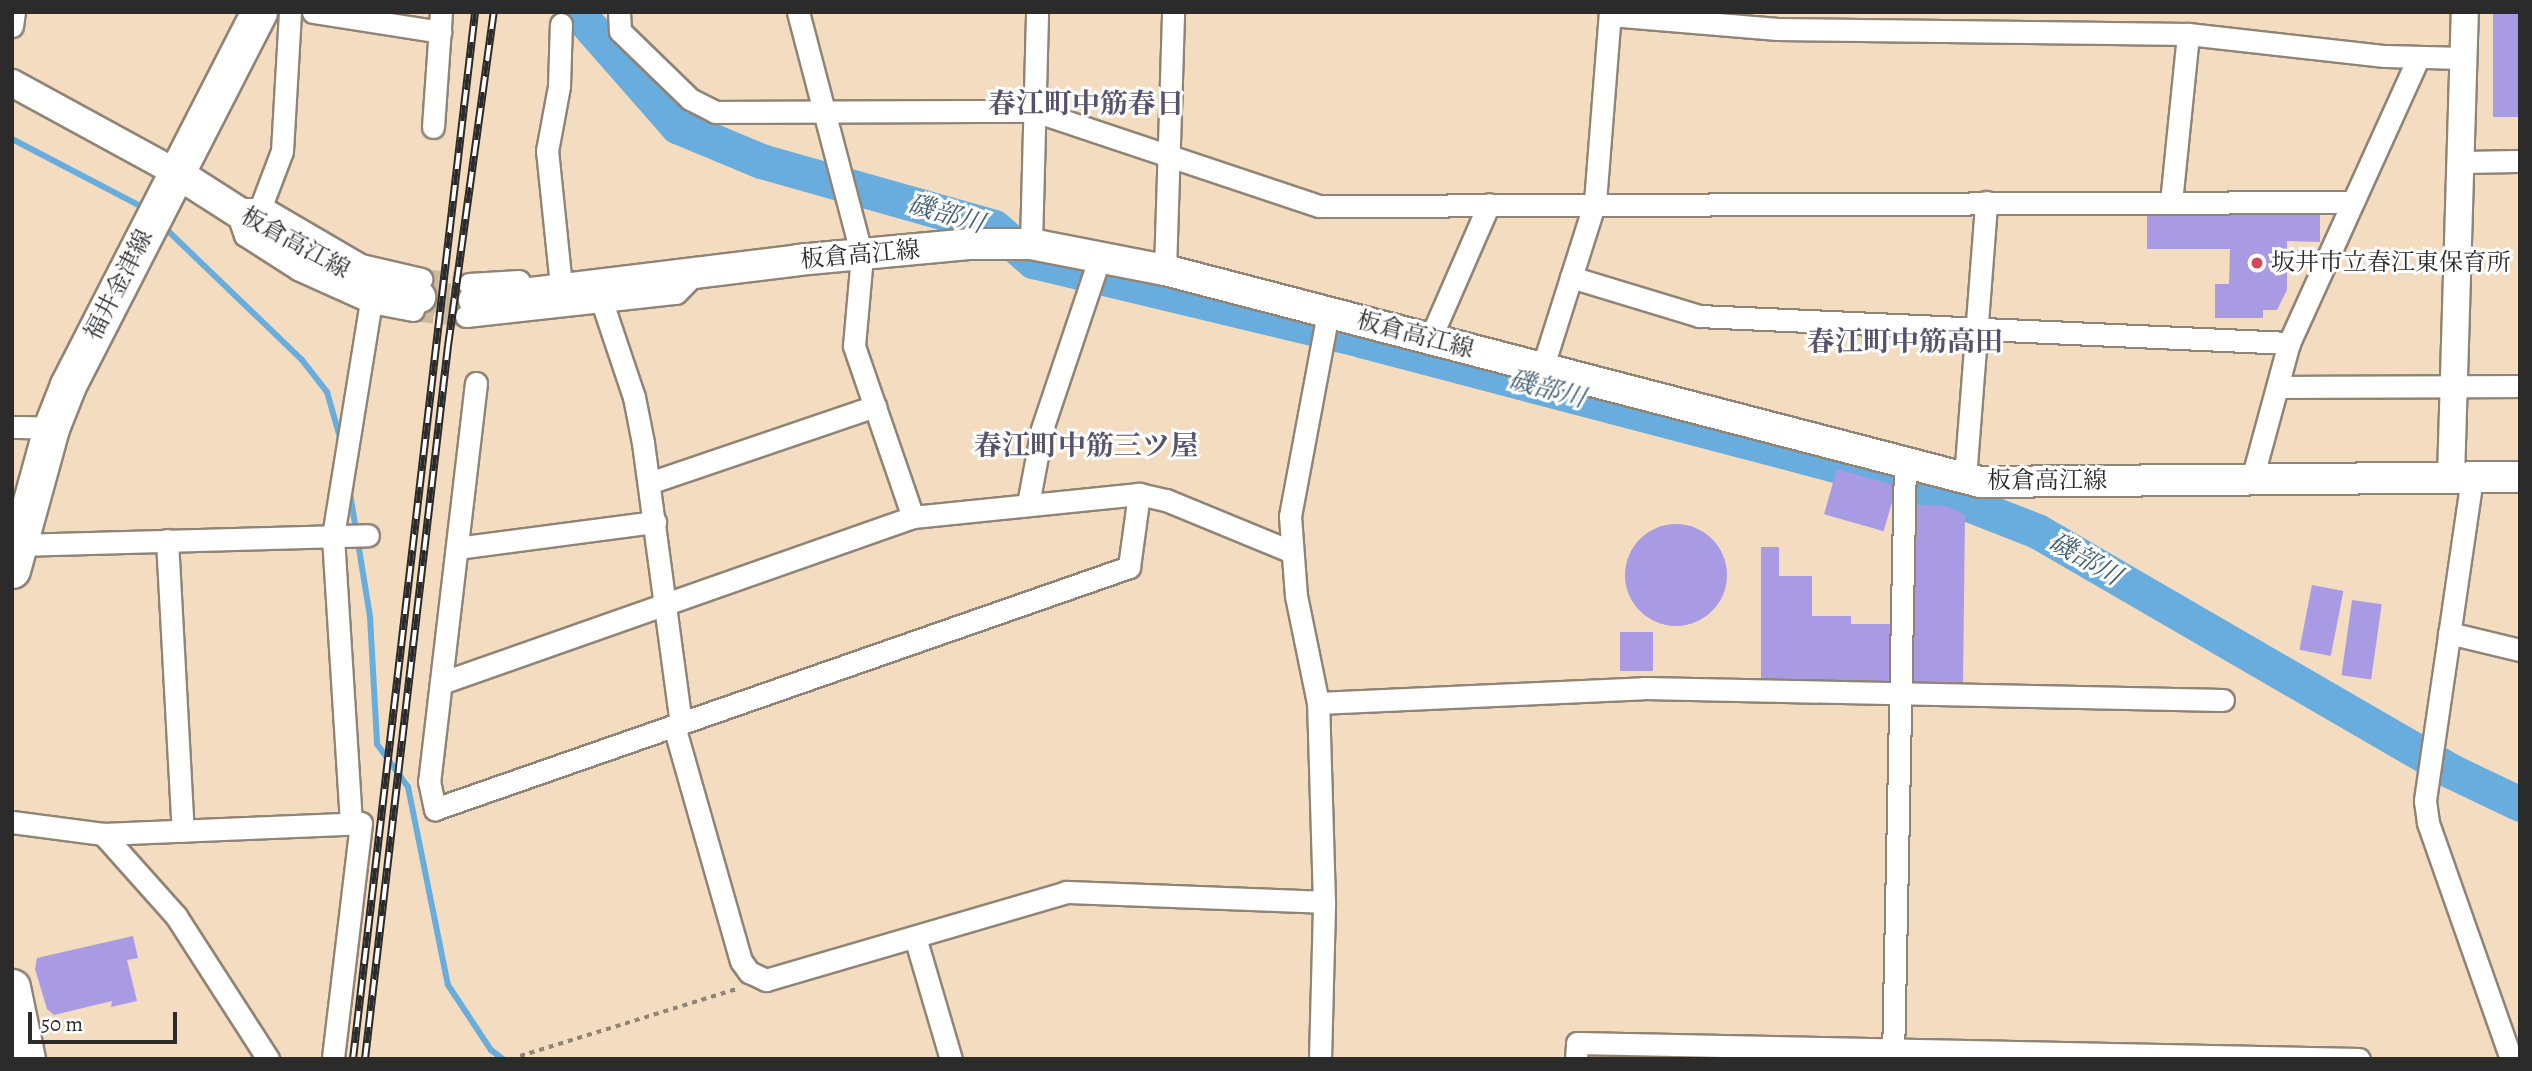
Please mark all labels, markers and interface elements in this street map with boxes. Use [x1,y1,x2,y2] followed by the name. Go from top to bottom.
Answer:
[988,87,1184,121] district label: 春江町中筋春日
[904,188,988,240] water label: 磯部川
[236,201,354,285] street label: 板倉高江線
[79,225,159,345] street label: 福井金津線
[799,235,921,275] street label: 板倉高江線
[2271,249,2511,277] place label: 坂井市立春江東保育所
[2249,255,2265,271] marker: 坂井市立春江東保育所
[1353,306,1477,364] street label: 板倉高江線
[1807,325,2003,359] district label: 春江町中筋高田
[1505,364,1589,414] water label: 磯部川
[974,429,1198,463] district label: 春江町中筋三ツ屋
[1987,467,2107,495] street label: 板倉高江線
[2043,526,2127,592] water label: 磯部川
[32,998,180,1042] scale bar
[41,1010,83,1038] text: 50 m

